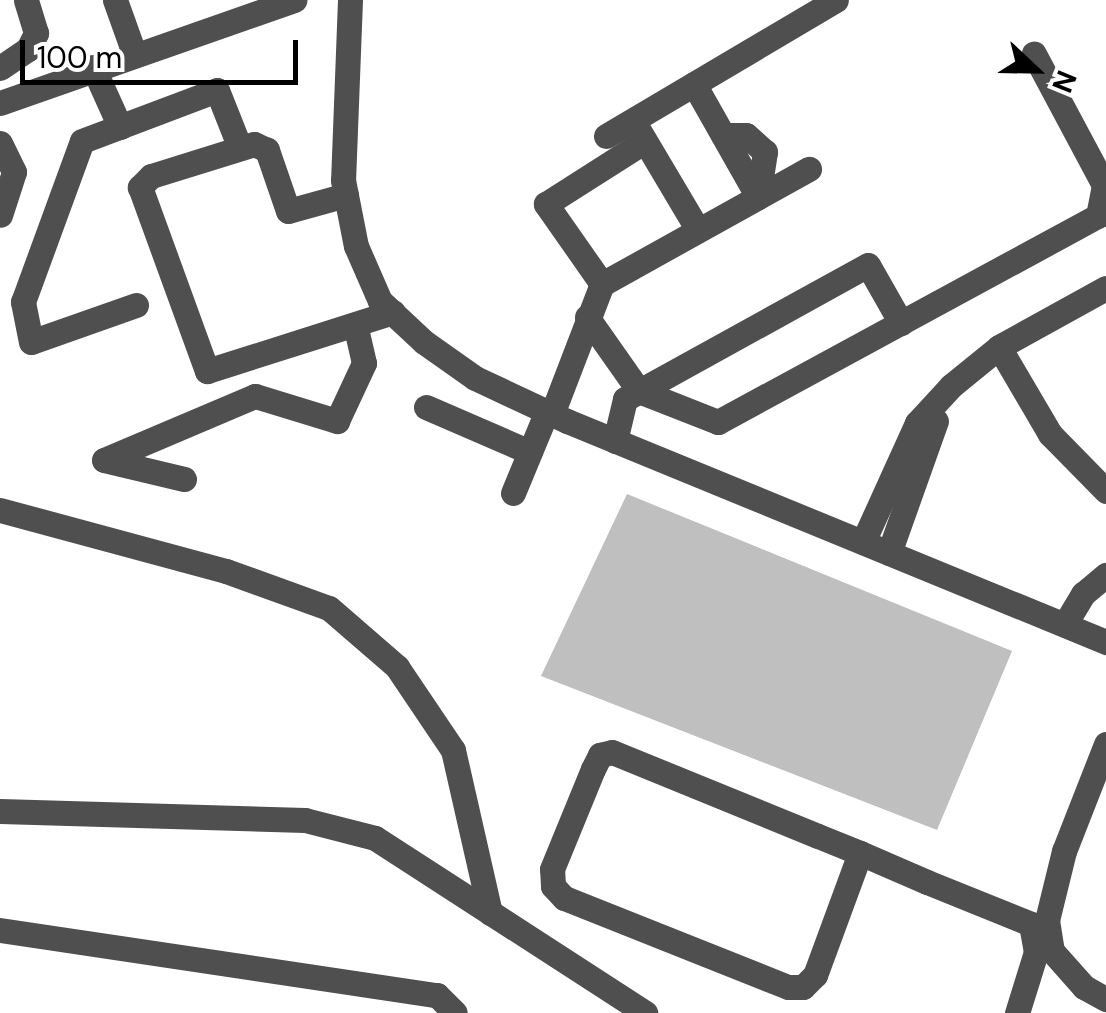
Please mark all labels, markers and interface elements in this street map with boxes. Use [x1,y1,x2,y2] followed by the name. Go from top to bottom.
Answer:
[25,20,302,82] scale bar
[986,20,1086,120] north arrow
[37,38,122,77] text: 100 m
[1043,65,1085,98] text: N

